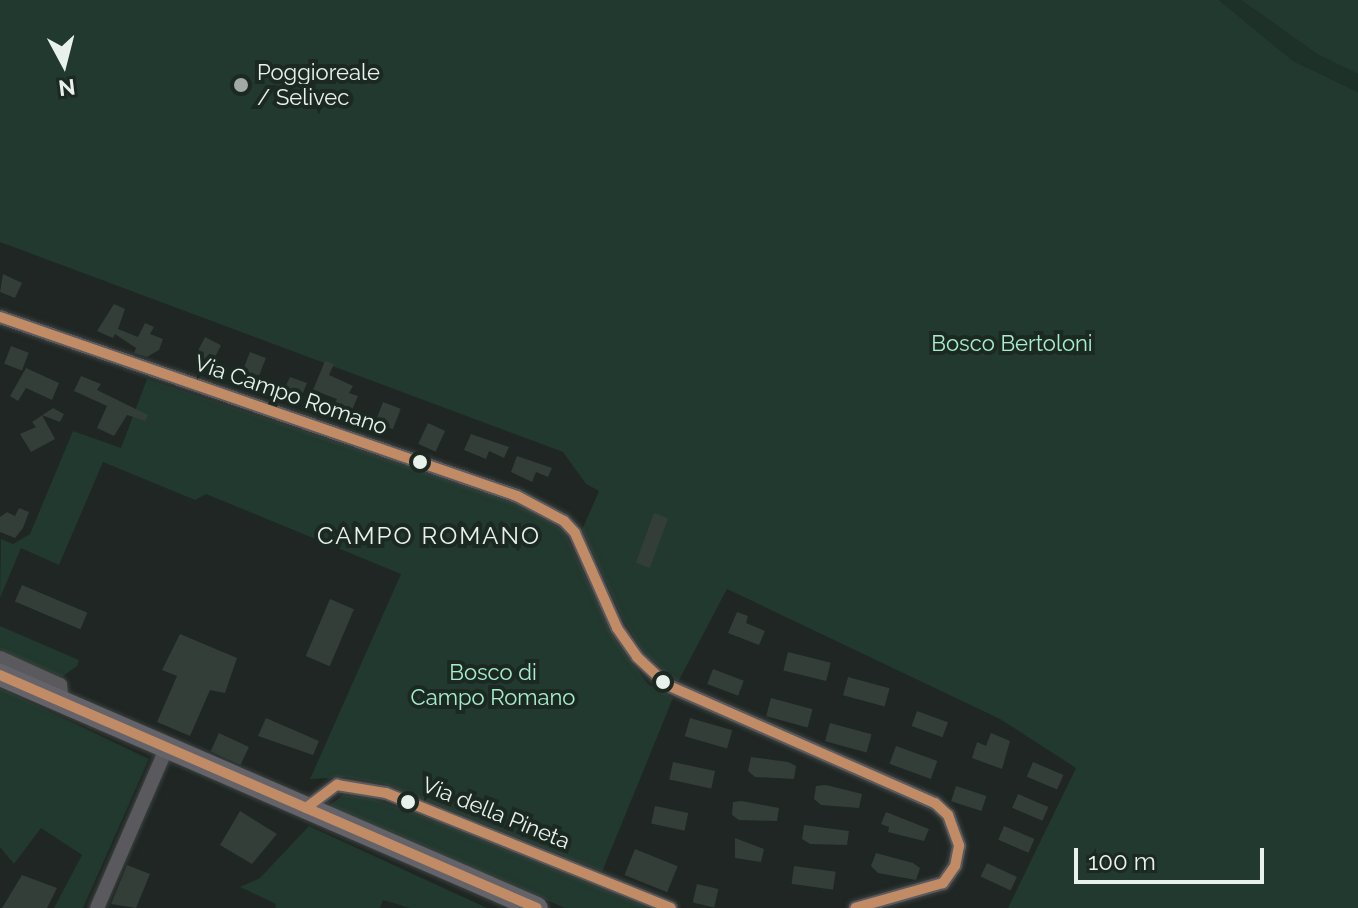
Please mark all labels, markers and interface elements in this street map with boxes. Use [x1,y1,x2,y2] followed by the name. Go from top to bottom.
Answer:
[24,24,104,104] north arrow
[257,59,380,110] place label: Poggioreale / Selivec
[57,74,77,102] text: N
[232,76,250,94] marker: Poggioreale / Selivec
[931,331,1093,357] park label: Bosco Bertoloni
[191,350,391,440] street label: Via Campo Romano
[412,454,428,470] unlabelled marker
[317,522,541,550] district label: CAMPO ROMANO
[411,659,575,710] park label: Bosco di Campo Romano
[655,674,671,690] unlabelled marker
[418,771,574,855] street label: Via della Pineta
[400,794,416,810] unlabelled marker
[1078,832,1268,882] scale bar
[1088,847,1156,876] text: 100 m

